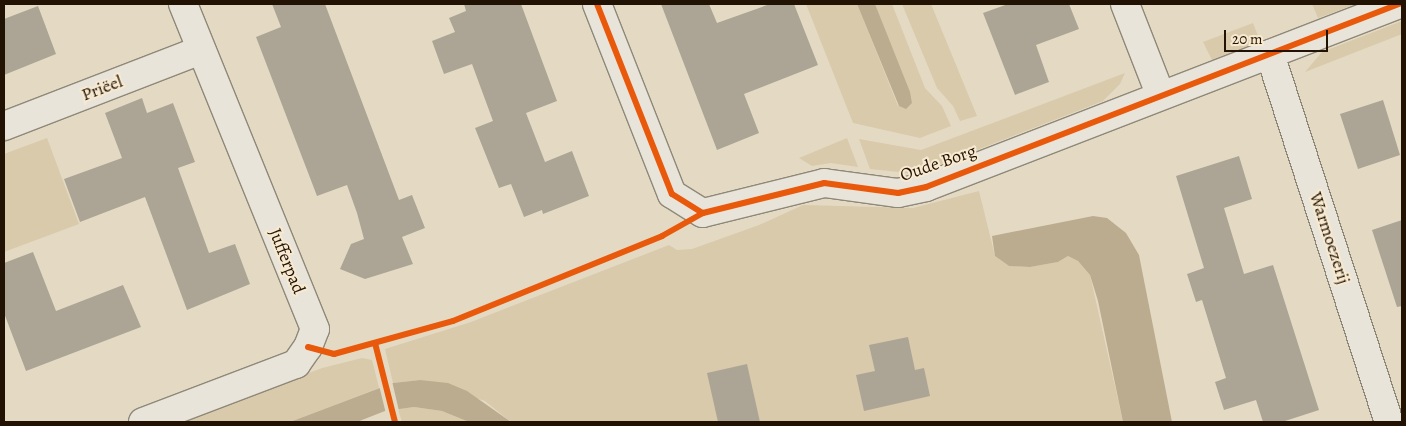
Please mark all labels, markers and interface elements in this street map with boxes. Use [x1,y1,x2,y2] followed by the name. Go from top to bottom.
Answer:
[1226,20,1330,52] scale bar
[1232,29,1263,49] text: 20 m
[78,70,126,106] street label: Priëel
[897,140,979,186] street label: Oude Borg
[1305,189,1355,287] street label: Warmoezerij
[264,225,310,297] street label: Jufferpad

